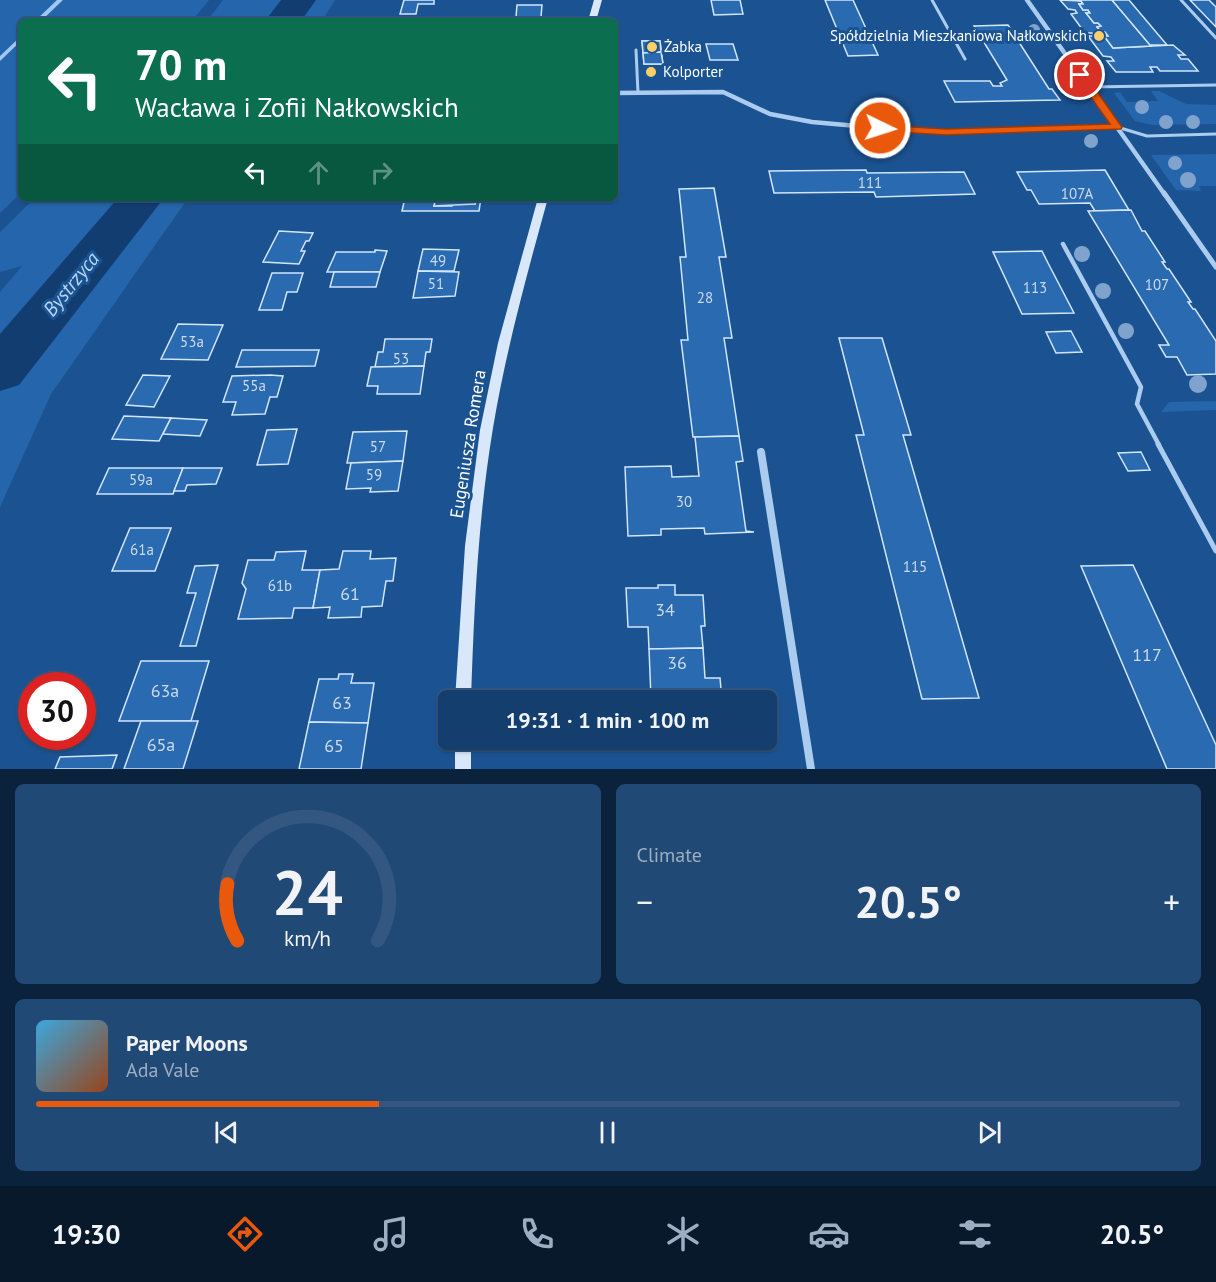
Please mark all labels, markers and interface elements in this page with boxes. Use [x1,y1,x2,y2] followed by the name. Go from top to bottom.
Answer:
[830,26,1087,45] place label: Spółdzielnia Mieszkaniowa Nałkowskich
[1092,29,1106,43] marker: Spółdzielnia Mieszkaniowa Nałkowskich
[135,37,227,92] text: 70 m
[664,37,702,56] place label: Żabka
[645,40,659,54] marker: Żabka
[36,42,114,120] icon: left
[1054,49,1105,100] pin
[1063,58,1096,91] icon: arrive
[663,62,723,81] place label: Kolporter
[644,65,658,79] marker: Kolporter
[135,90,459,124] text: Wacława i Zofii Nałkowskich
[848,96,912,160] position arrow
[239,156,272,189] icon: left
[302,156,335,189] icon: ahead
[365,156,398,189] icon: right
[858,173,882,192] house number: 111
[1061,184,1093,203] house number: 107A
[37,246,105,321] water label: Bystrzyca
[430,251,446,270] house number: 49
[428,274,444,293] house number: 51
[1145,275,1169,294] house number: 107
[1023,278,1047,297] house number: 113
[697,288,713,307] house number: 28
[180,332,204,351] house number: 53a
[393,349,409,368] house number: 53
[444,368,491,520] street label: Eugeniusza Romera
[242,376,266,395] house number: 55a
[370,437,386,456] house number: 57
[366,465,382,484] house number: 59
[129,470,153,489] house number: 59a
[676,492,692,511] house number: 30
[130,540,154,559] house number: 61a
[903,557,927,576] house number: 115
[268,576,292,595] house number: 61b
[340,582,360,605] house number: 61
[655,598,675,621] house number: 34
[1132,643,1162,666] house number: 117
[667,651,687,674] house number: 36
[18,672,96,750] speed limit sign: 30
[151,679,179,702] house number: 63a
[332,691,352,714] house number: 63
[506,706,709,734] text: 19:31 · 1 min · 100 m
[147,733,175,756] house number: 65a
[324,734,344,757] house number: 65
[637,842,702,868] text: Climate
[272,851,343,932] text: 24
[855,872,962,930] text: 20.5°
[637,880,653,923] text: −
[1163,880,1180,923] text: +
[284,924,331,952] text: km/h
[126,1029,248,1057] text: Paper Moons
[126,1057,199,1083] text: Ada Vale
[210,1116,243,1149] icon: previous
[591,1116,624,1149] icon: pause
[973,1116,1006,1149] icon: next
[224,1213,266,1255] icon: directions
[370,1213,412,1255] icon: music
[516,1213,558,1255] icon: phone
[662,1213,704,1255] icon: climate
[808,1213,850,1255] icon: car
[954,1213,996,1255] icon: filters
[52,1217,120,1251] text: 19:30
[1100,1217,1164,1251] text: 20.5°

